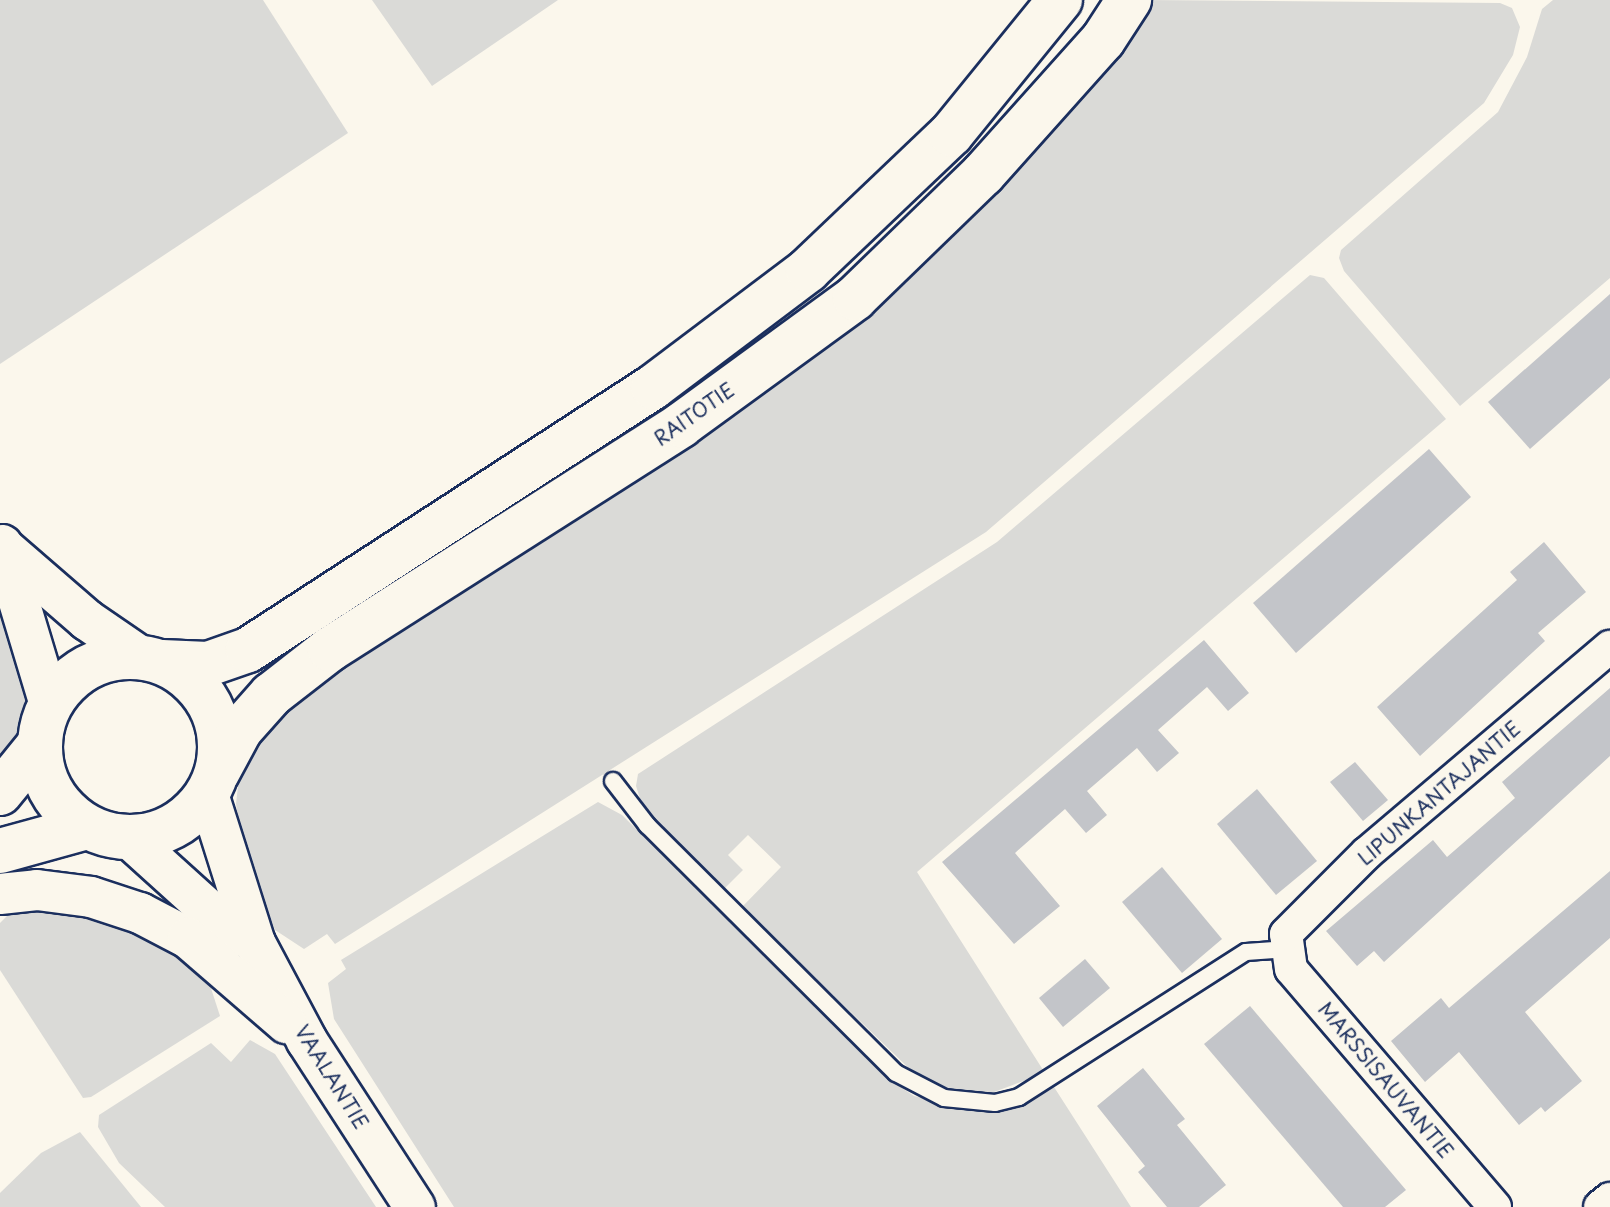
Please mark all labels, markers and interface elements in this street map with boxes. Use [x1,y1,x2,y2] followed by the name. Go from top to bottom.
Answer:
[649,378,739,450] street label: RAITOTIE
[1353,716,1525,870] street label: LIPUNKANTAJANTIE
[1314,997,1458,1163] street label: MARSSISAUVANTIE
[290,1020,374,1134] street label: VAALANTIE

